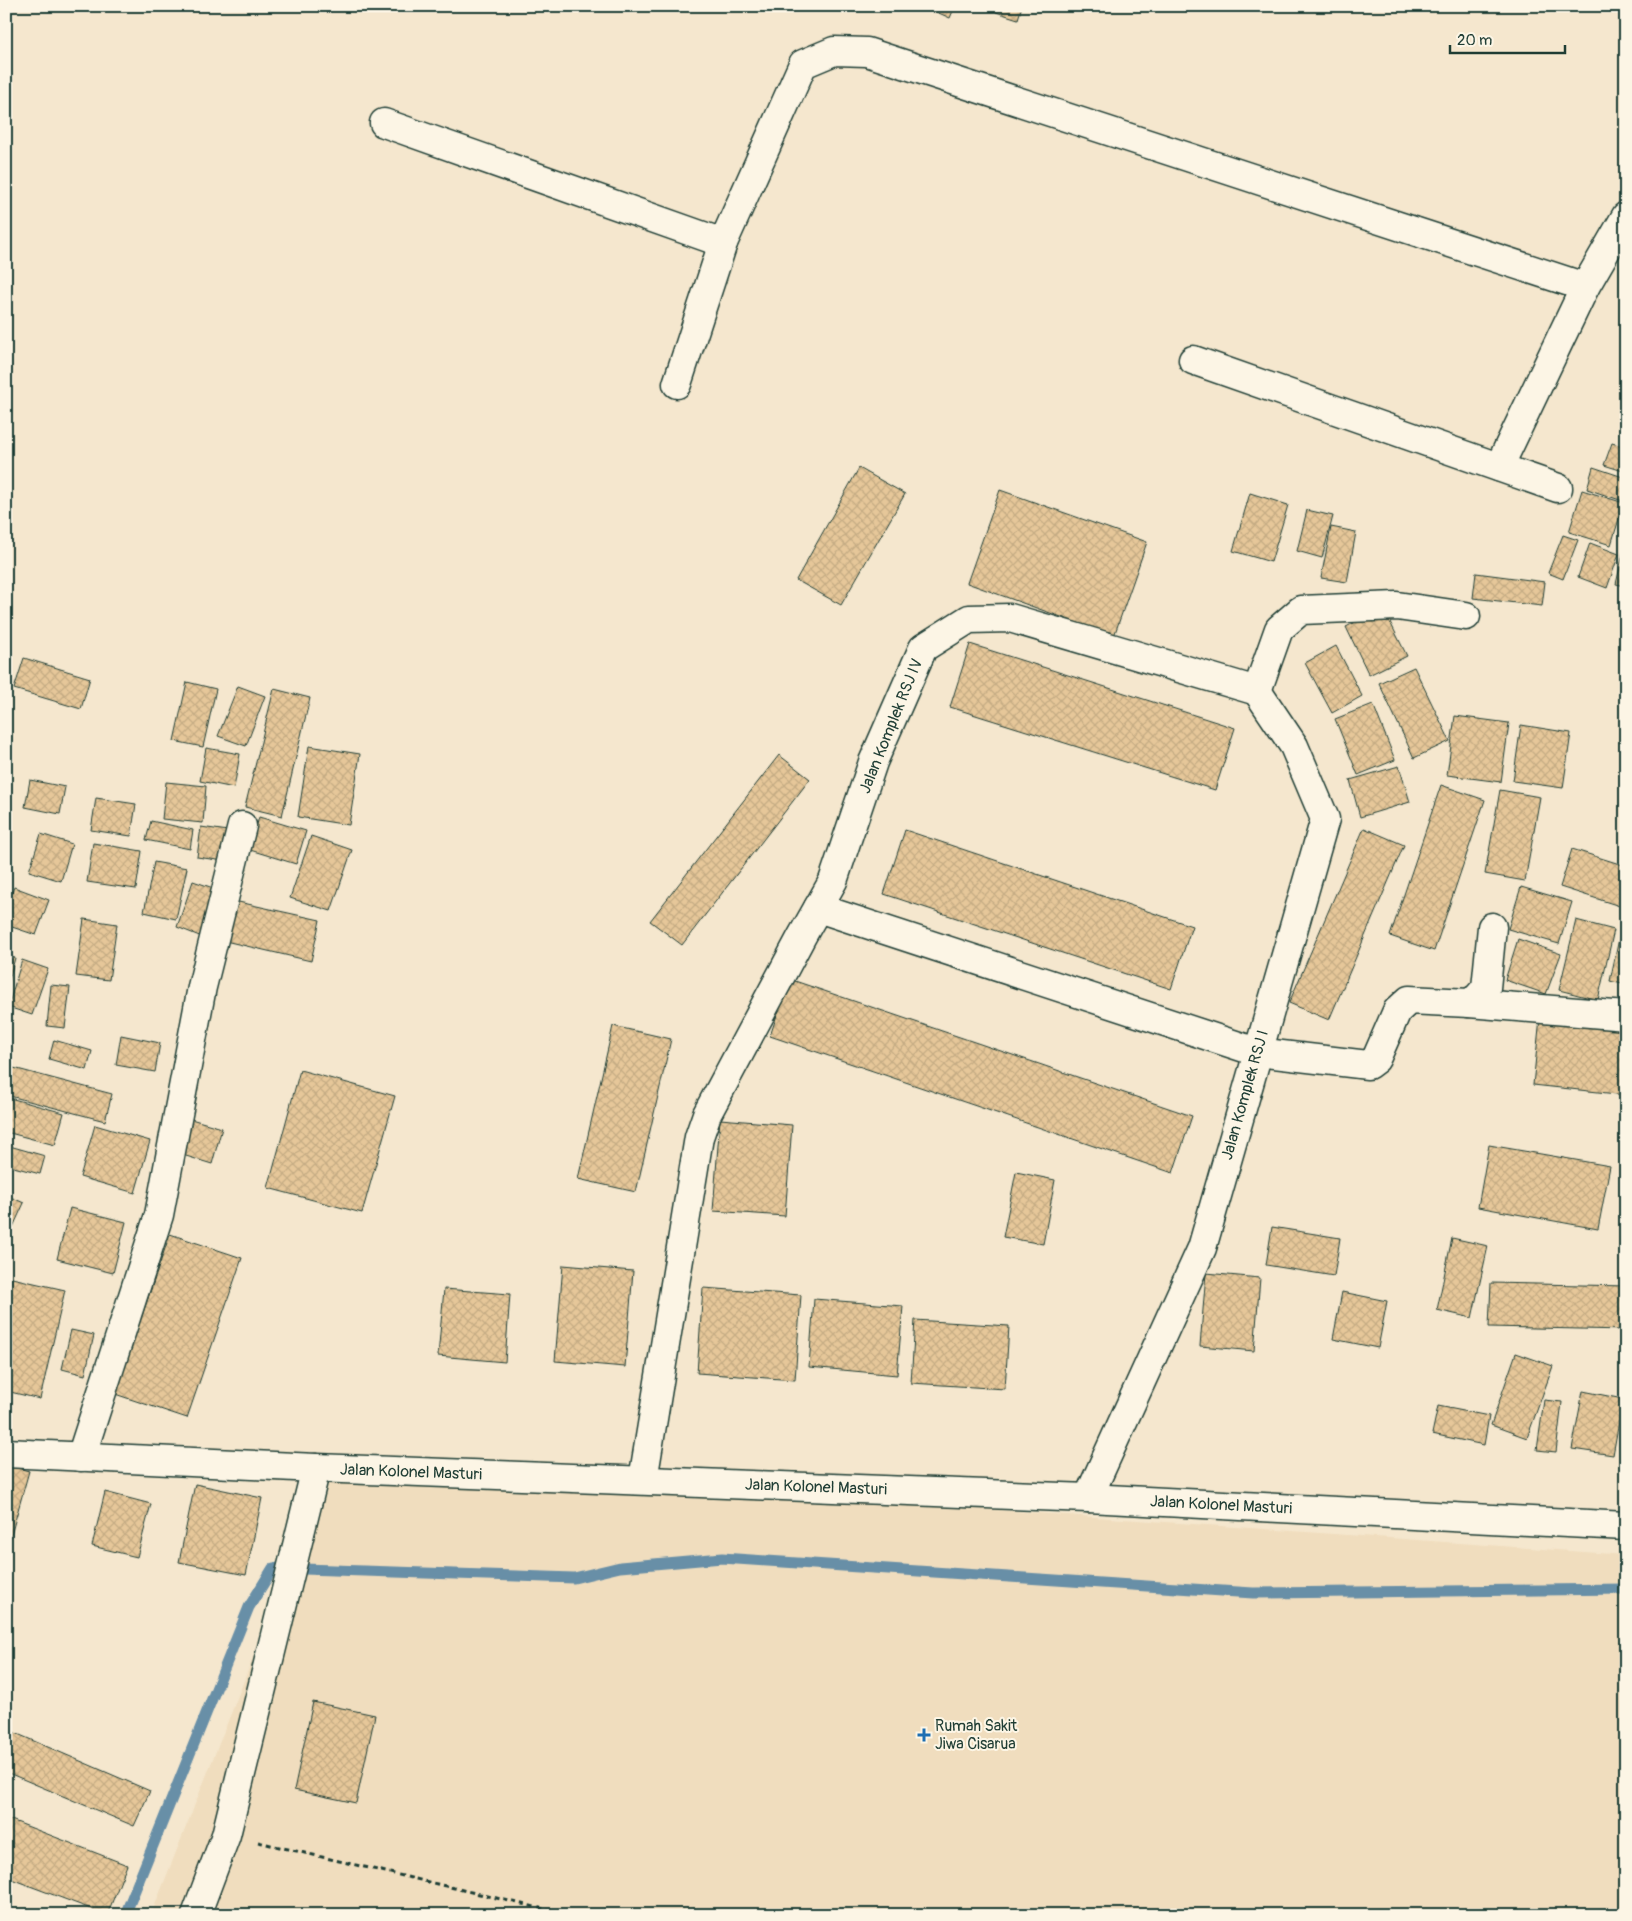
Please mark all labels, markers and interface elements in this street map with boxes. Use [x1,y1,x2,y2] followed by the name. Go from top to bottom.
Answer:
[1450,22,1564,54] scale bar
[1457,31,1492,50] text: 20 m
[855,656,927,796] street label: Jalan Komplek RSJ IV
[1217,1028,1273,1162] street label: Jalan Komplek RSJ I
[340,1460,483,1484] street label: Jalan Kolonel Masturi
[745,1475,888,1499] street label: Jalan Kolonel Masturi
[1149,1491,1293,1519] street label: Jalan Kolonel Masturi
[935,1716,1018,1754] place label: Rumah Sakit Jiwa Cisarua
[917,1728,931,1742] marker: Rumah Sakit Jiwa Cisarua

